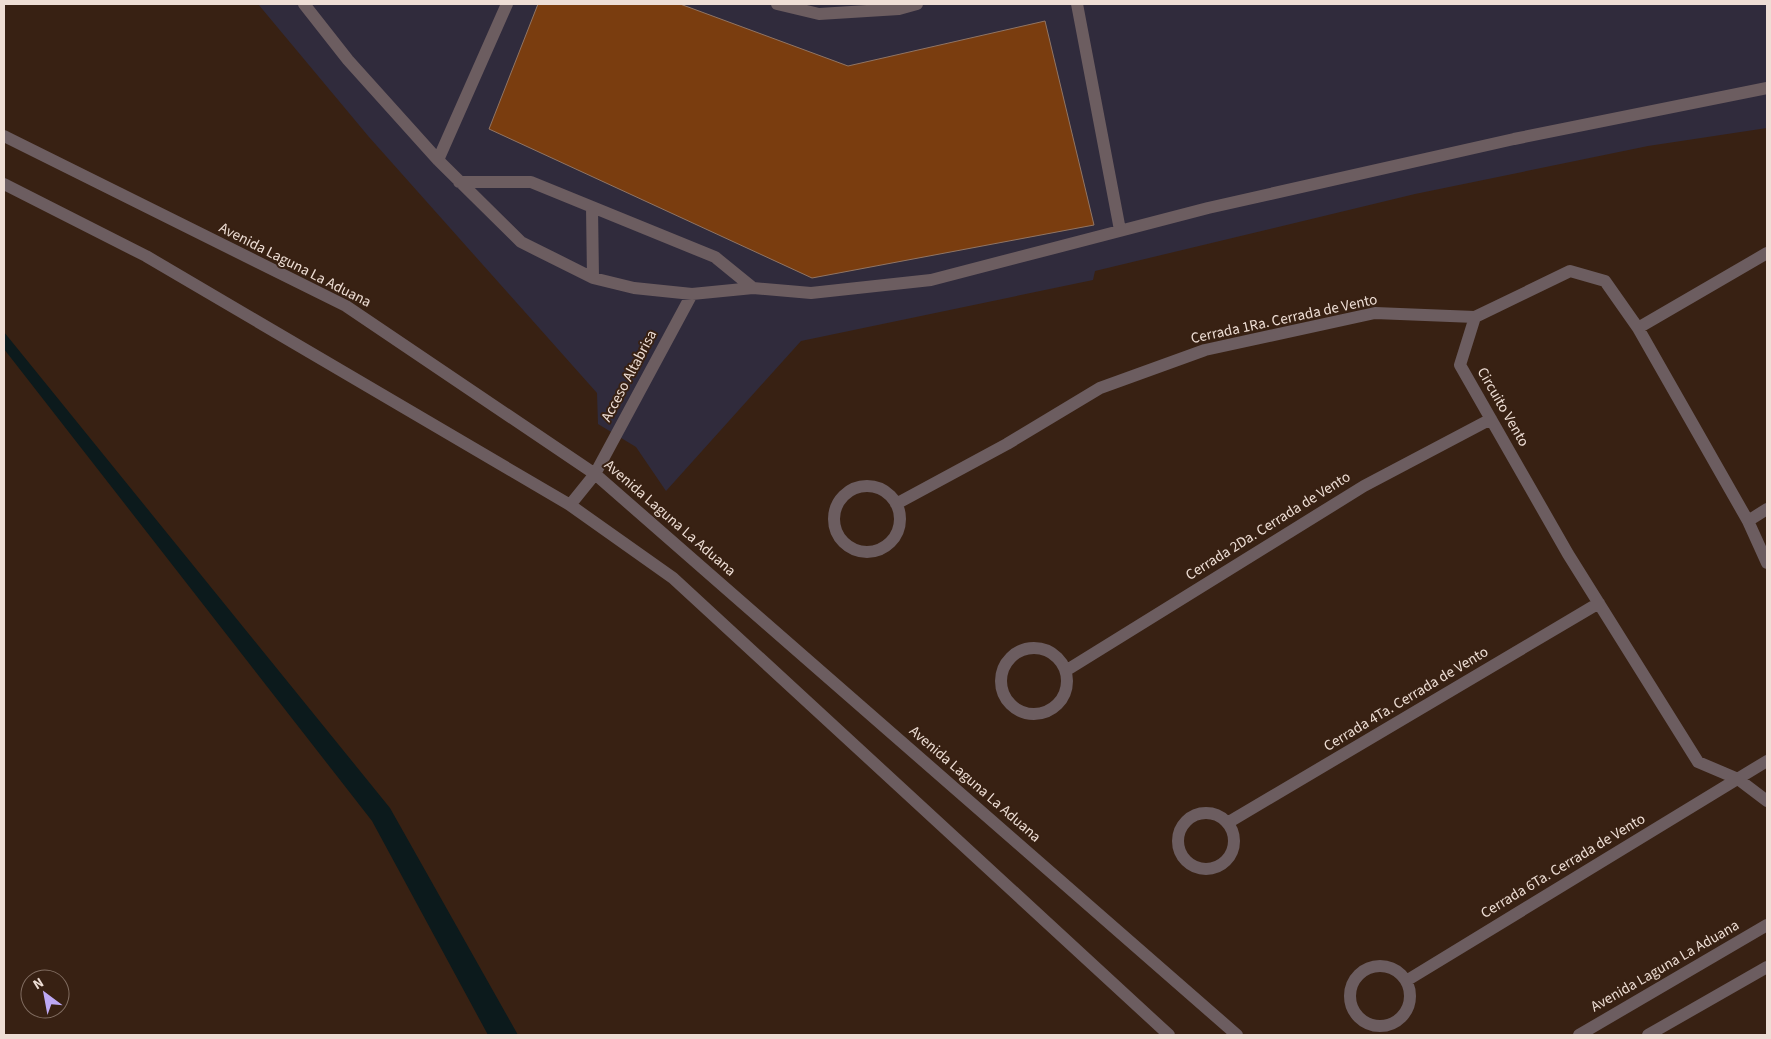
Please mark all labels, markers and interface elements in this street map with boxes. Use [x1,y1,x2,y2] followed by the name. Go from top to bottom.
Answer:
[215,217,375,313] street label: Avenida Laguna La Aduana
[1189,289,1379,349] street label: Cerrada 1Ra. Cerrada de Vento
[596,326,662,426] street label: Acceso Altabrisa
[1472,364,1534,450] street label: Circuito Vento
[600,455,740,581] street label: Avenida Laguna La Aduana
[1181,467,1355,585] street label: Cerrada 2Da. Cerrada de Vento
[1320,641,1492,757] street label: Cerrada 4Ta. Cerrada de Vento
[905,721,1045,847] street label: Avenida Laguna La Aduana
[1477,808,1649,924] street label: Cerrada 6Ta. Cerrada de Vento
[1587,915,1743,1017] street label: Avenida Laguna La Aduana
[20,969,70,1019] north arrow
[29,973,48,995] text: N

